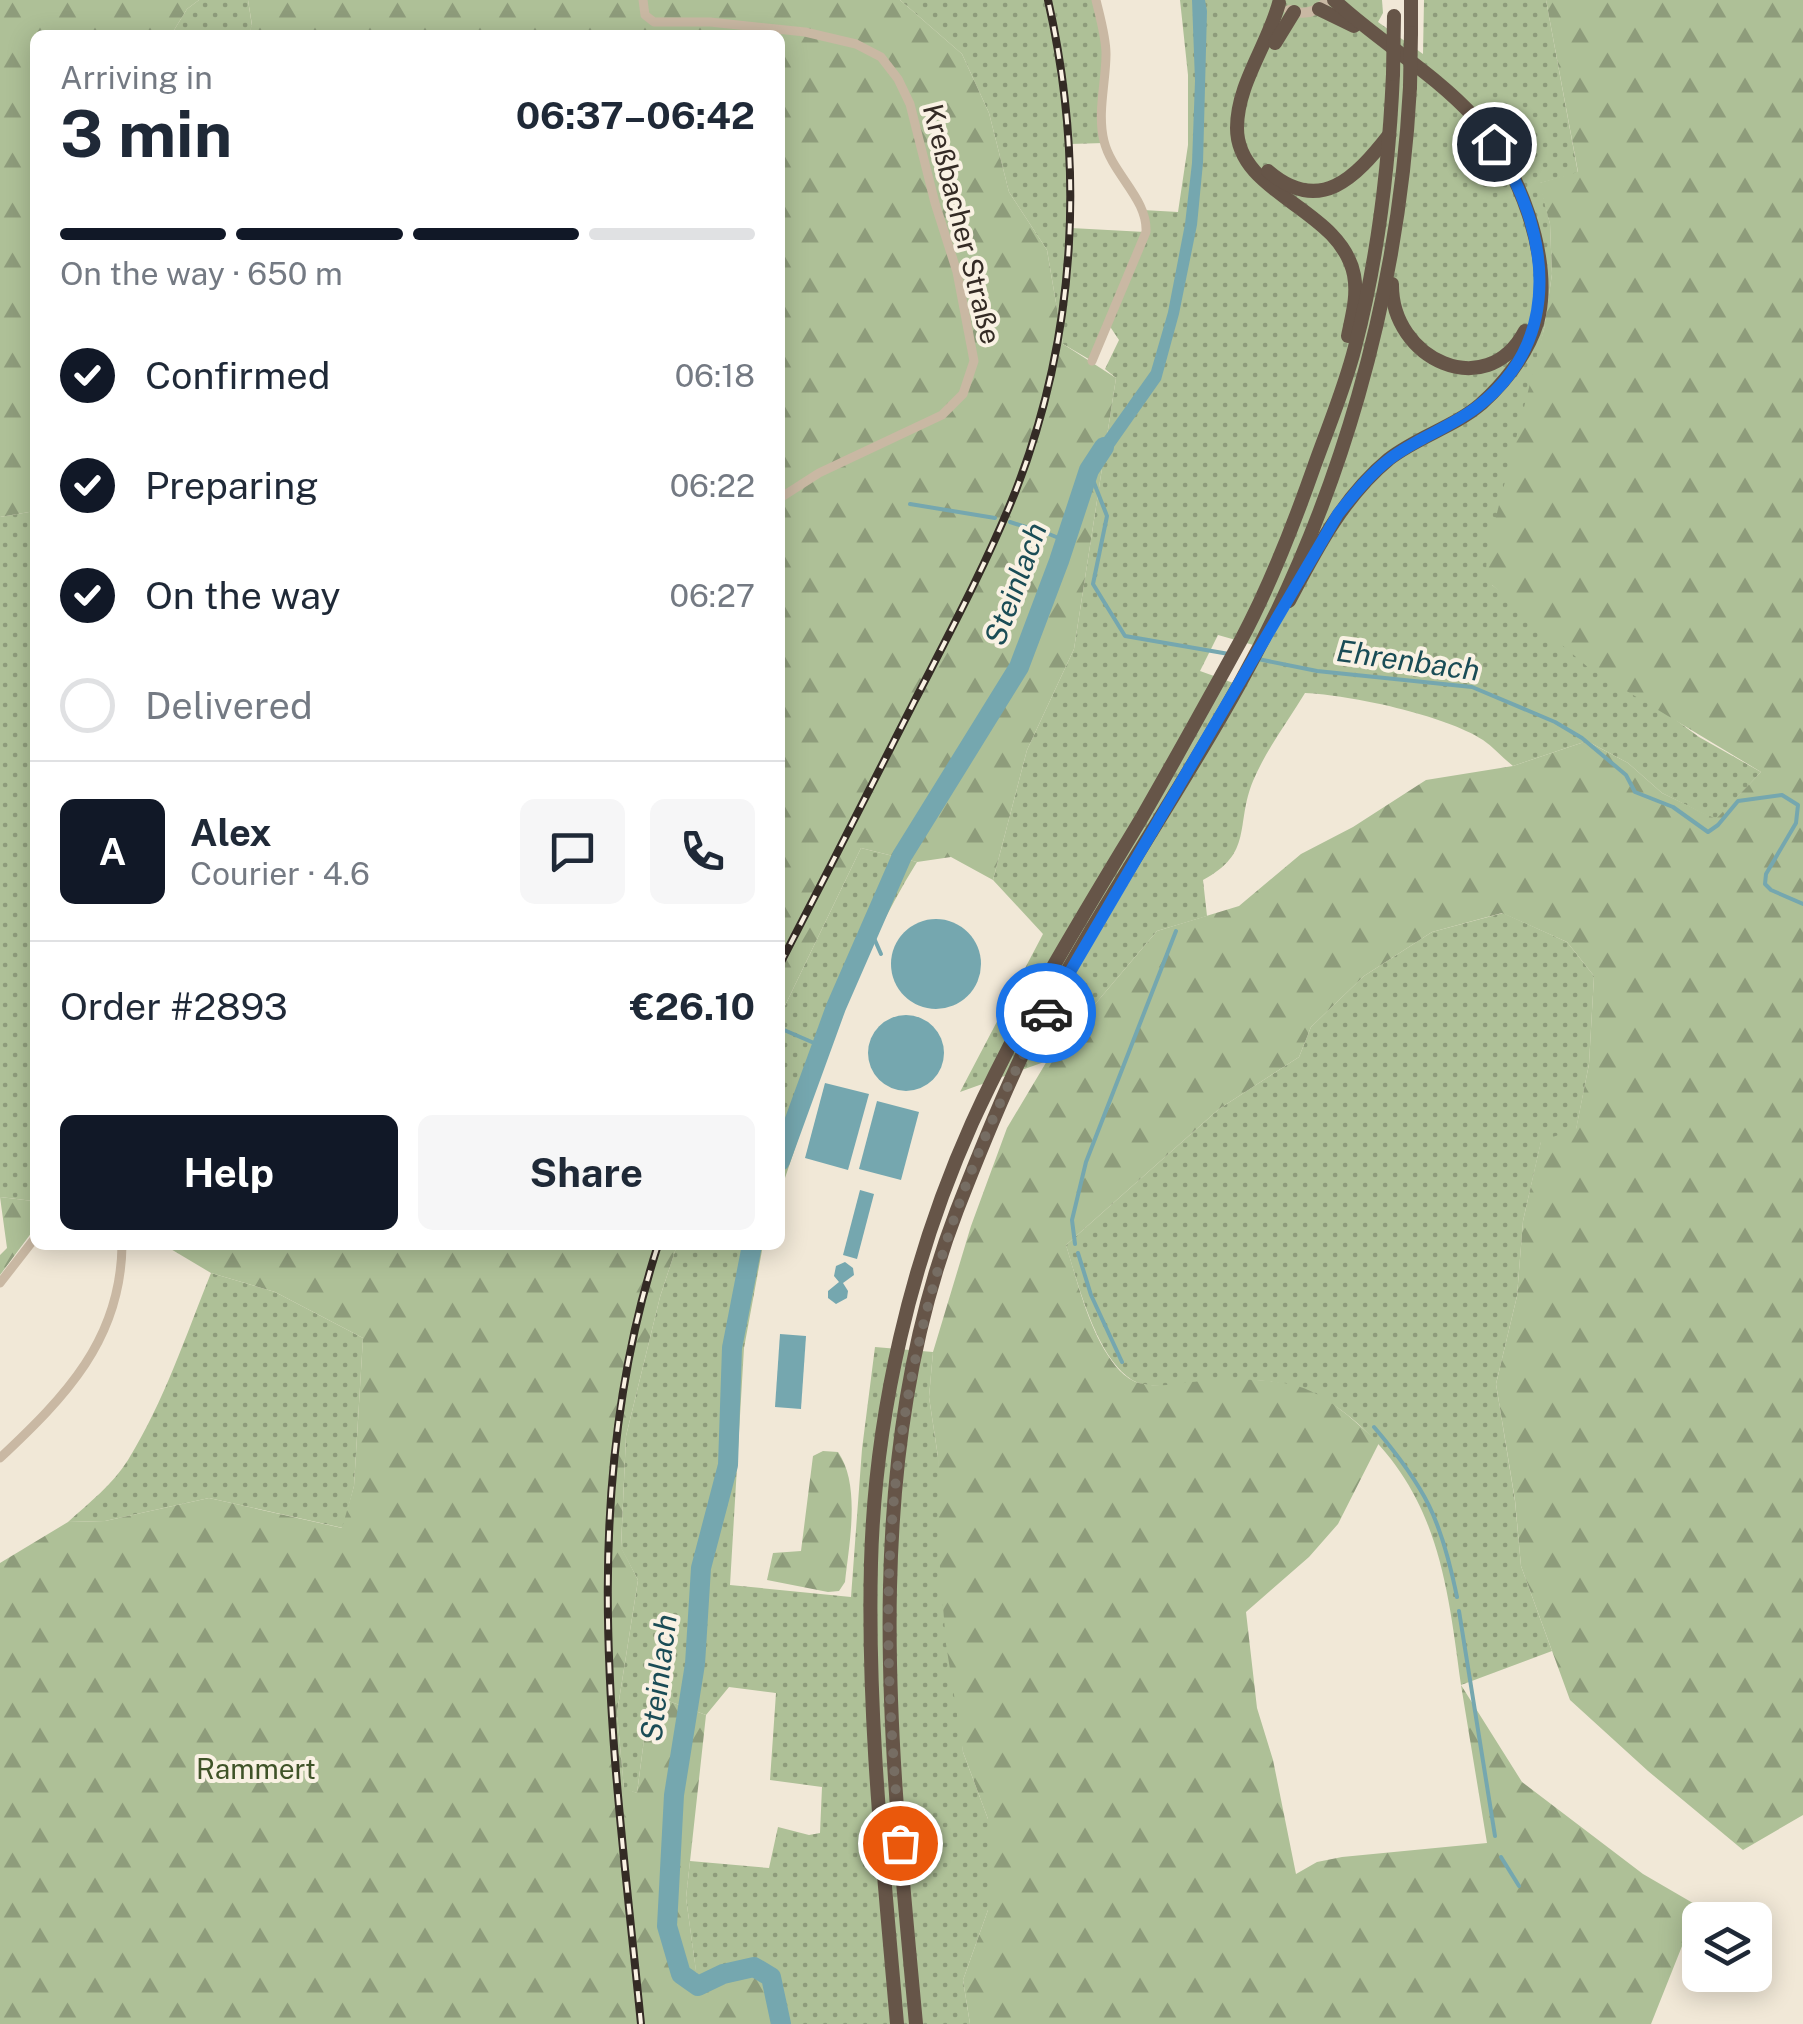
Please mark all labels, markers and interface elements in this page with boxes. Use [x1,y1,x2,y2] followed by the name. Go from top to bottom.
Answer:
[60,59,213,96] text: Arriving in
[516,93,755,138] text: 06:37–06:42
[60,95,232,172] text: 3 min
[917,100,1008,347] street label: Kreßbacher Straße
[1452,102,1537,187] pin
[1467,117,1522,172] icon: home
[60,255,343,292] text: On the way · 650 m
[60,348,115,403] icon: check
[145,353,330,398] text: Confirmed
[675,357,755,394] text: 06:18
[60,458,115,513] icon: check
[145,463,319,508] text: Preparing
[670,467,755,504] text: 06:22
[976,517,1054,650] water label: Steinlach
[60,568,115,623] icon: check
[145,573,341,618] text: On the way
[670,577,755,614] text: 06:27
[1334,632,1482,688] water label: Ehrenbach
[145,683,313,728] text: Delivered
[520,799,625,904] button: chat
[650,799,755,904] button: phone
[190,810,272,855] text: Alex
[99,829,126,874] text: A
[190,855,370,892] text: Courier · 4.6
[996,963,1096,1063] courier
[60,984,288,1029] text: Order #2893
[630,984,755,1029] text: €26.10
[1019,986,1074,1041] icon: car
[60,1115,398,1230] button: Help
[418,1115,755,1230] button: Share
[632,1612,684,1743] water label: Steinlach
[196,1752,316,1785] park label: Rammert
[858,1801,943,1886] pin
[873,1816,928,1871] icon: bag
[1682,1902,1772,1992] map controls
[1682,1902,1772,1992] button: layers

